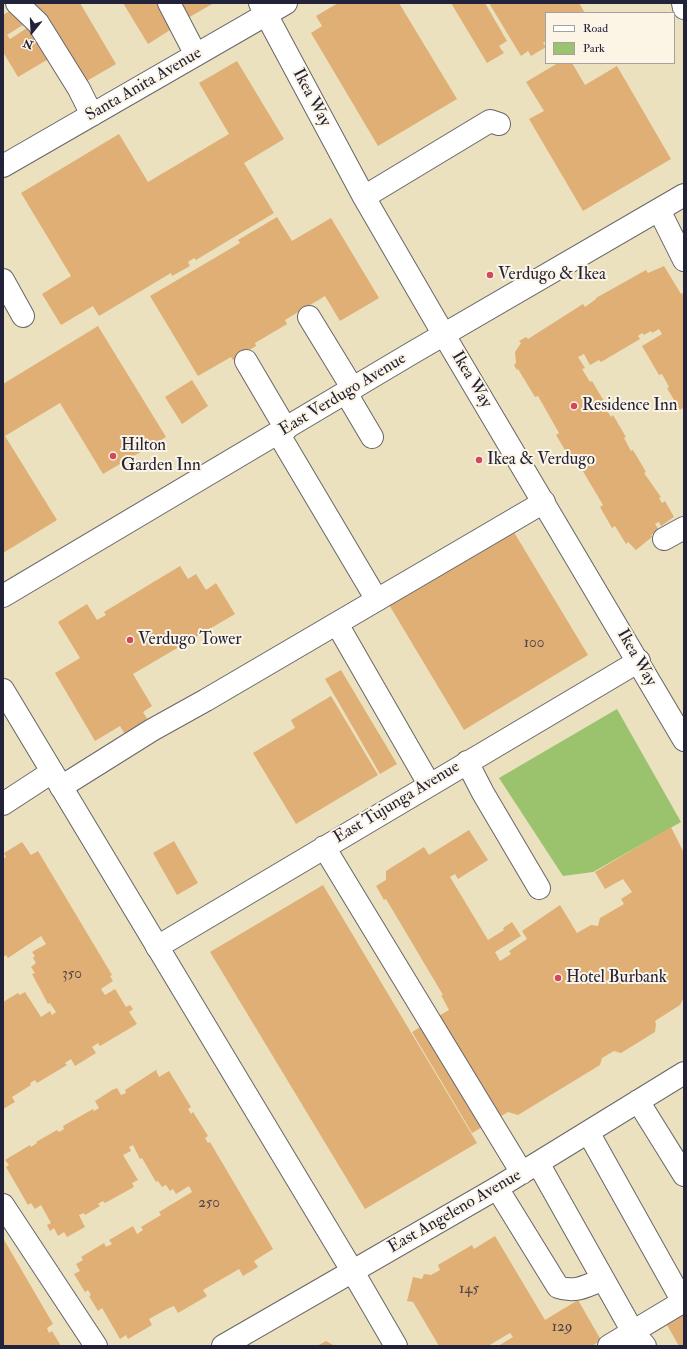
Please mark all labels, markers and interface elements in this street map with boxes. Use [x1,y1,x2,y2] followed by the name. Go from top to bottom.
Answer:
[12,12,52,52] north arrow
[545,12,675,64] legend
[583,21,608,36] text: Road
[21,36,35,52] text: N
[583,41,605,56] text: Park
[82,44,206,126] street label: Santa Anita Avenue
[287,66,335,130] street label: Ikea Way
[498,265,606,285] place label: Verdugo & Ikea
[485,270,495,280] marker: Verdugo & Ikea
[446,348,496,412] street label: Ikea Way
[276,349,410,441] street label: East Verdugo Avenue
[582,396,678,416] place label: Residence Inn
[569,401,579,411] marker: Residence Inn
[121,436,201,476] place label: Hilton Garden Inn
[487,450,595,470] place label: Ikea & Verdugo
[108,451,118,461] marker: Hilton Garden Inn
[474,455,484,465] marker: Ikea & Verdugo
[612,626,660,690] street label: Ikea Way
[138,630,242,650] place label: Verdugo Tower
[125,635,135,645] marker: Verdugo Tower
[524,635,544,653] house number: 100
[330,757,464,849] street label: East Tujunga Avenue
[62,966,82,984] house number: 350
[566,968,667,988] place label: Hotel Burbank
[553,973,563,983] marker: Hotel Burbank
[385,1166,525,1258] street label: East Angeleno Avenue
[198,1195,220,1213] house number: 250
[459,1281,479,1299] house number: 145
[552,1319,572,1337] house number: 129

